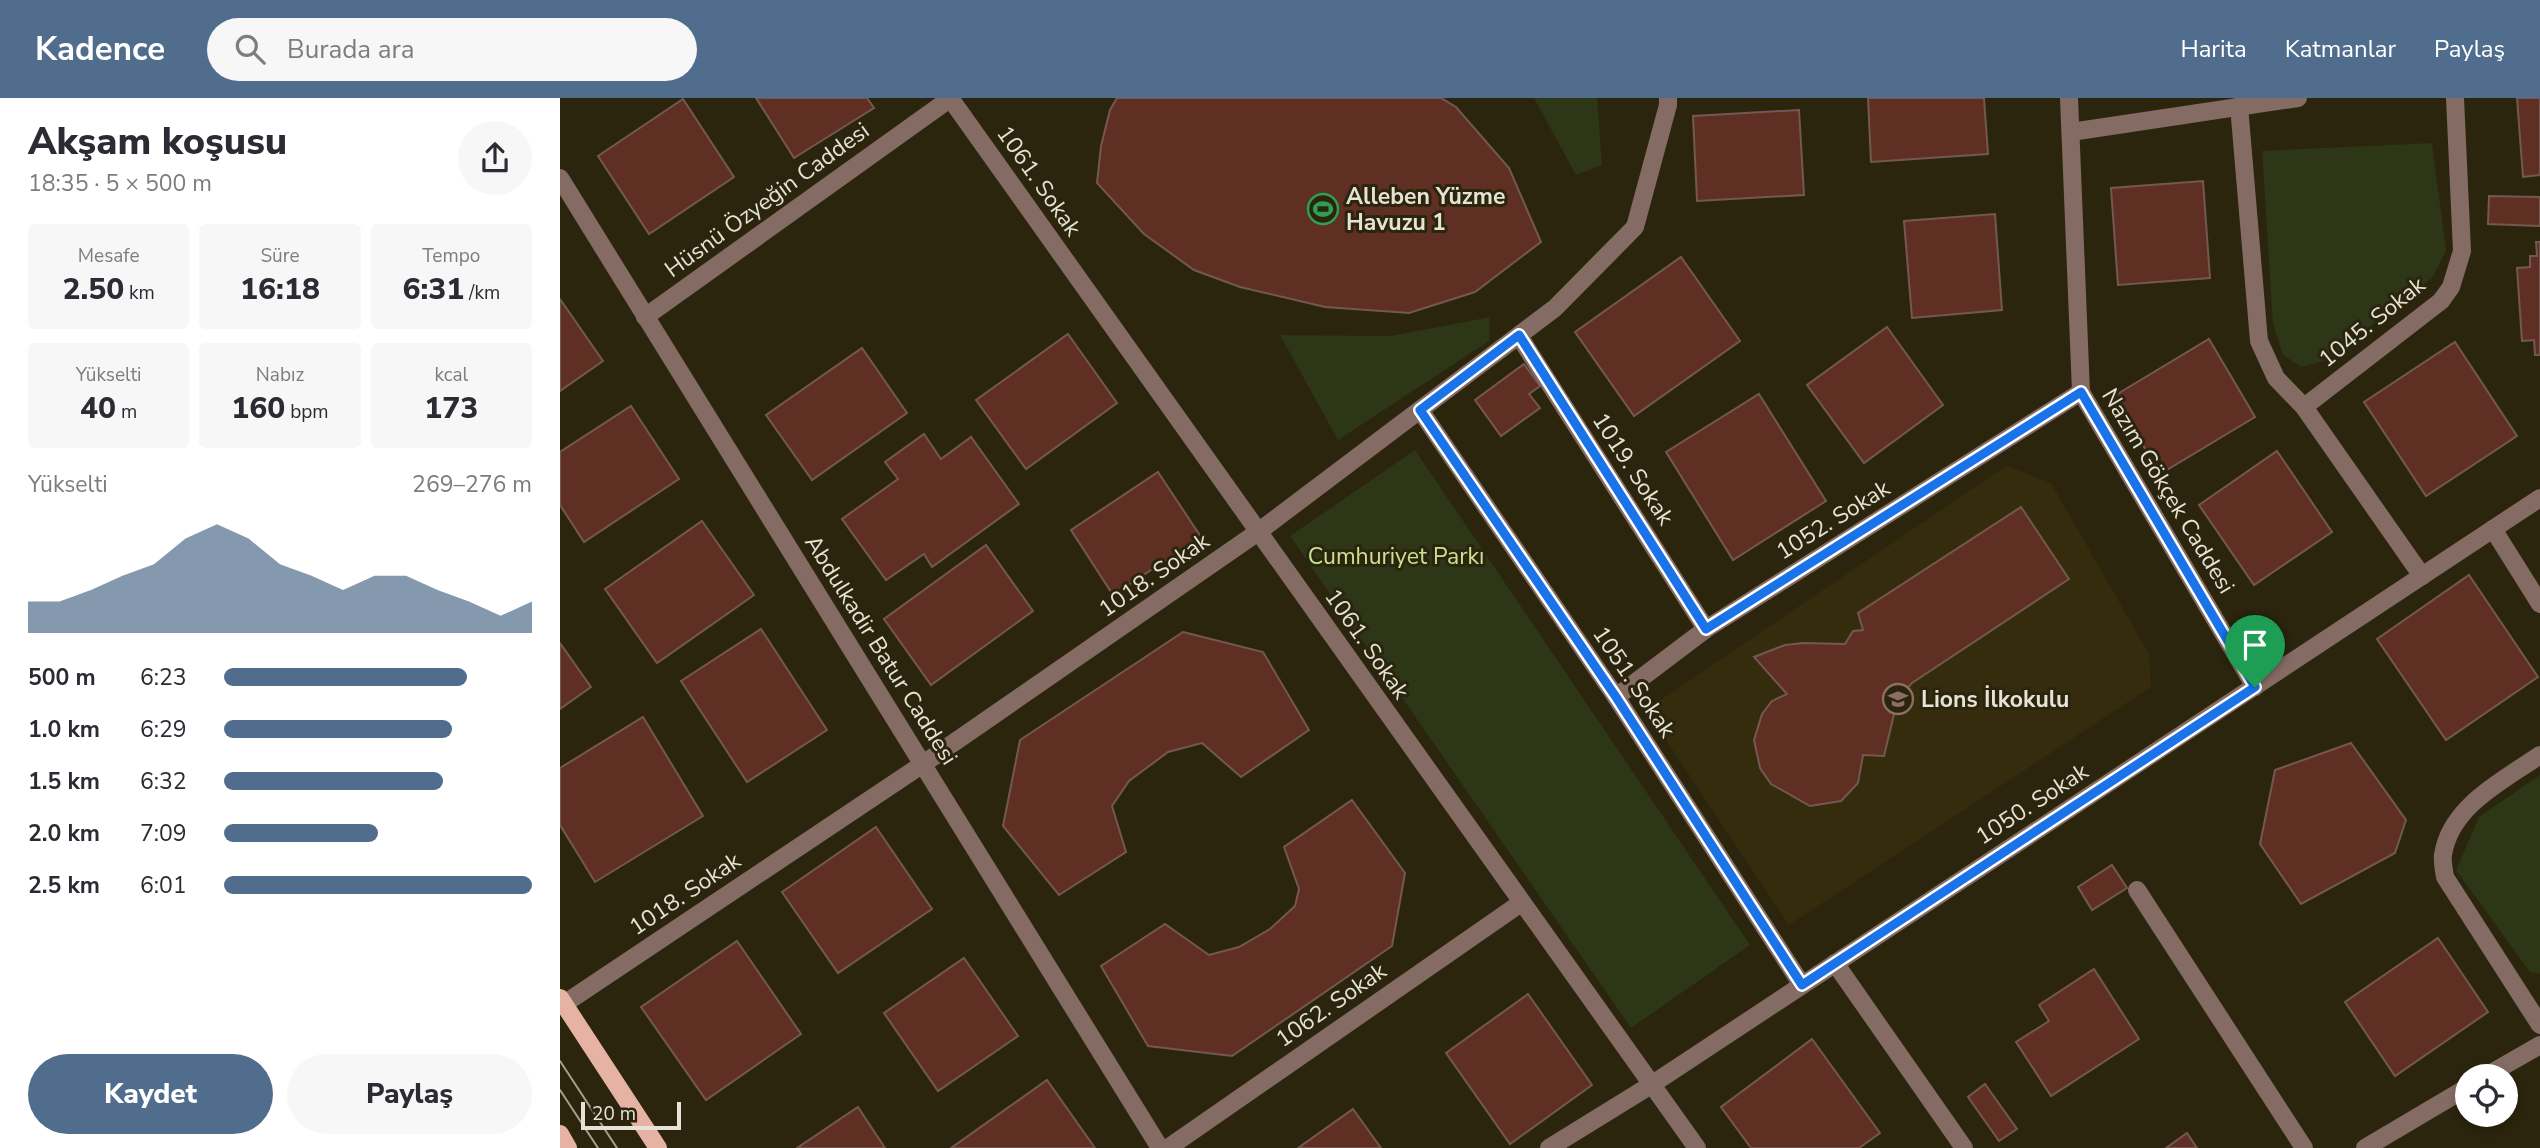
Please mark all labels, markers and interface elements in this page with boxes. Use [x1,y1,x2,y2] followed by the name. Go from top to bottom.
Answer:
[207,18,697,81] search box
[35,27,165,72] text: Kadence
[231,30,269,68] icon: search
[287,32,415,67] text: Burada ara
[2180,33,2247,65] text: Harita
[2285,33,2396,65] text: Katmanlar
[2434,33,2505,65] text: Paylaş
[658,115,876,285] street label: Hüsnü Özyeğin Caddesi
[28,116,287,167] text: Akşam koşusu
[989,120,1089,243] street label: 1061. Sokak
[458,121,532,195] button: share
[28,168,212,199] text: 18:35 · 5 × 500 m
[1346,181,1505,238] place label: Alleben Yüzme Havuzu 1
[1306,192,1340,226] sports icon: Alleben Yüzme Havuzu 1
[78,243,140,269] text: Mesafe
[260,243,300,269] text: Süre
[422,243,480,269] text: Tempo
[62,269,124,310] text: 2.50
[240,269,320,310] text: 16:18
[402,269,464,310] text: 6:31
[2312,269,2432,374] street label: 1045. Sokak
[124,280,155,306] text: km
[464,280,500,306] text: /km
[76,362,142,388] text: Yükselti
[256,362,304,388] text: Nabız
[434,362,468,388] text: kcal
[2094,383,2242,599] street label: Nazım Gökçek Caddesi
[80,388,116,429] text: 40
[231,388,285,429] text: 160
[424,388,478,429] text: 173
[116,399,137,425] text: m
[285,399,329,425] text: bpm
[1585,407,1681,532] street label: 1019. Sokak
[28,469,108,500] text: Yükselti
[412,469,532,500] text: 269–276 m
[1770,473,1896,567] street label: 1052. Sokak
[1093,525,1216,625] street label: 1018. Sokak
[798,529,964,771] street label: Abdulkadir Batur Caddesi
[1308,541,1484,572] park label: Cumhuriyet Parkı
[1317,583,1417,706] street label: 1061. Sokak
[2225,615,2285,687] pin
[1585,620,1683,744] street label: 1051. Sokak
[2236,626,2274,664] icon: arrive
[28,662,96,693] text: 500 m
[140,662,187,693] text: 6:23
[1881,682,1915,716] school or university icon: Lions İlkokulu
[1921,684,2069,715] place label: Lions İlkokulu
[28,714,100,745] text: 1.0 km
[140,714,187,745] text: 6:29
[1970,756,2095,852] street label: 1050. Sokak
[28,766,100,797] text: 1.5 km
[140,766,187,797] text: 6:32
[28,818,100,849] text: 2.0 km
[140,818,187,849] text: 7:09
[623,845,747,943] street label: 1018. Sokak
[28,870,100,901] text: 2.5 km
[140,870,187,901] text: 6:01
[1270,955,1393,1055] street label: 1062. Sokak
[28,1054,273,1134] button: Kaydet
[287,1054,532,1134] button: Paylaş
[2455,1064,2518,1127] map controls
[2455,1064,2518,1127] button: locate
[581,1099,681,1131] scale bar
[592,1101,636,1127] text: 20 m

